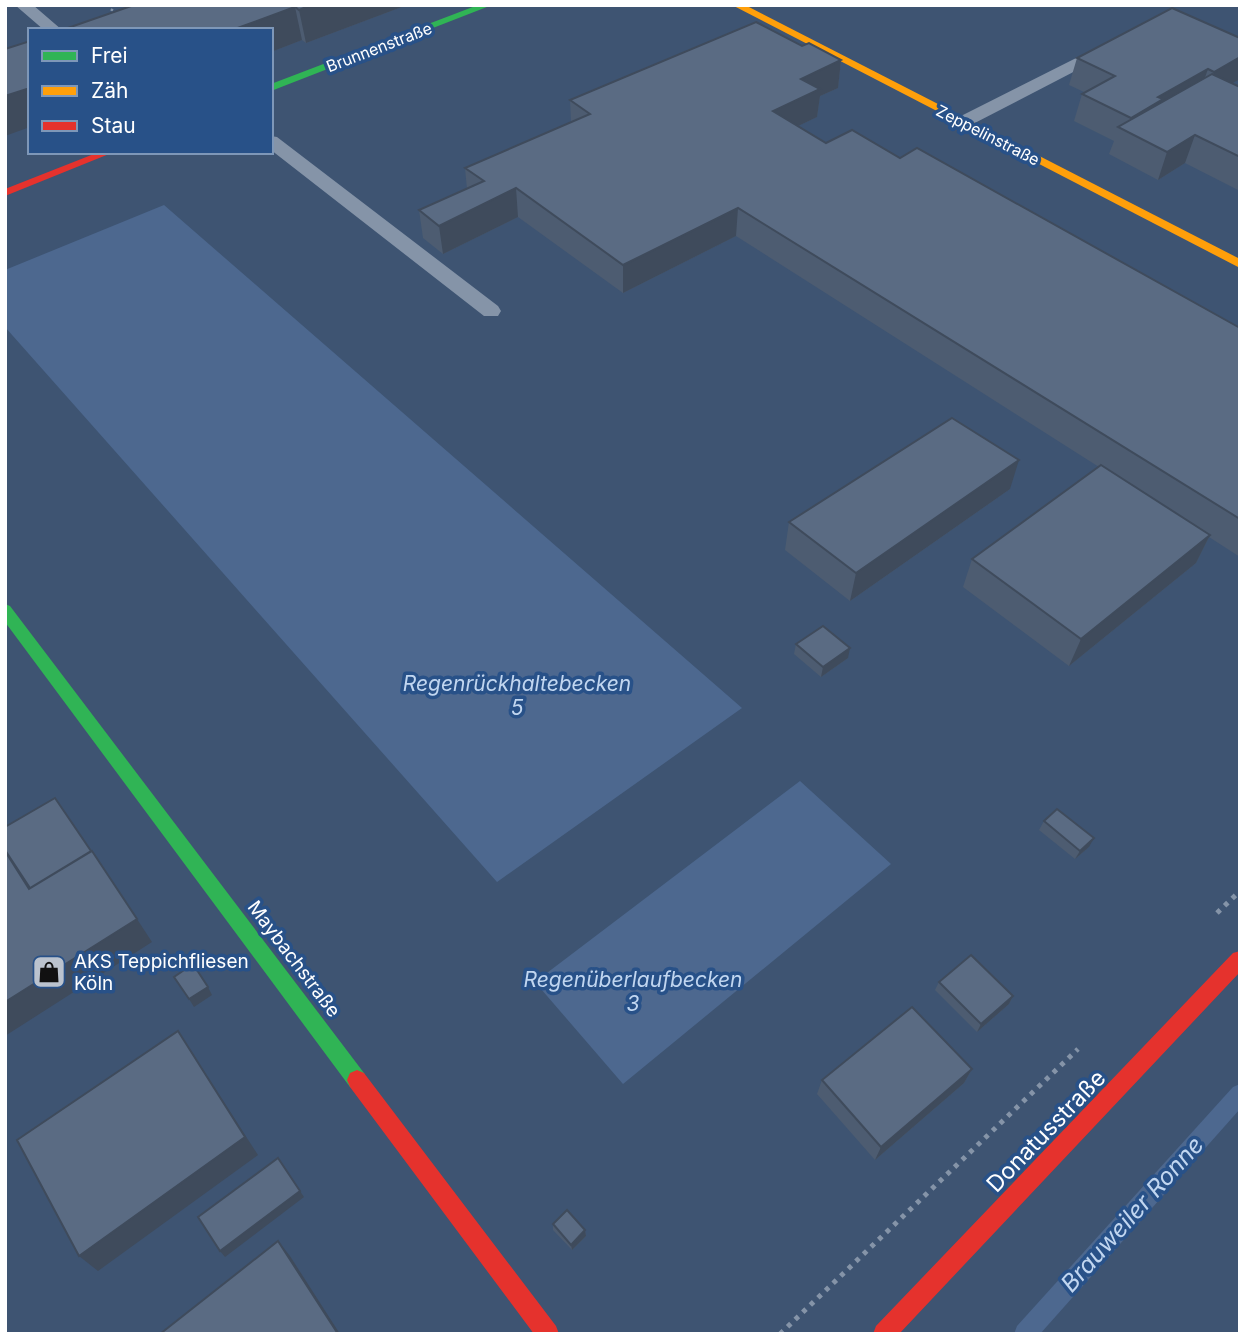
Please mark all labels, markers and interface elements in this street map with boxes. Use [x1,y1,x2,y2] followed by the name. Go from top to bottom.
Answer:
[323,18,435,76] street label: Brunnenstraße
[28,28,273,154] legend
[91,43,128,68] text: Frei
[91,78,128,103] text: Zäh
[933,100,1043,170] street label: Zeppelinstraße
[91,113,136,138] text: Stau
[403,671,631,720] water label: Regenrückhaltebecken 5
[243,896,345,1022] street label: Maybachstraße
[74,950,249,995] place label: AKS Teppichfliesen Köln
[30,953,68,991] shop icon: AKS Teppichfliesen Köln
[523,967,743,1016] water label: Regenüberlaufbecken 3
[981,1064,1111,1198] street label: Donatusstraße
[1055,1130,1209,1298] water label: Brauweiler Ronne

